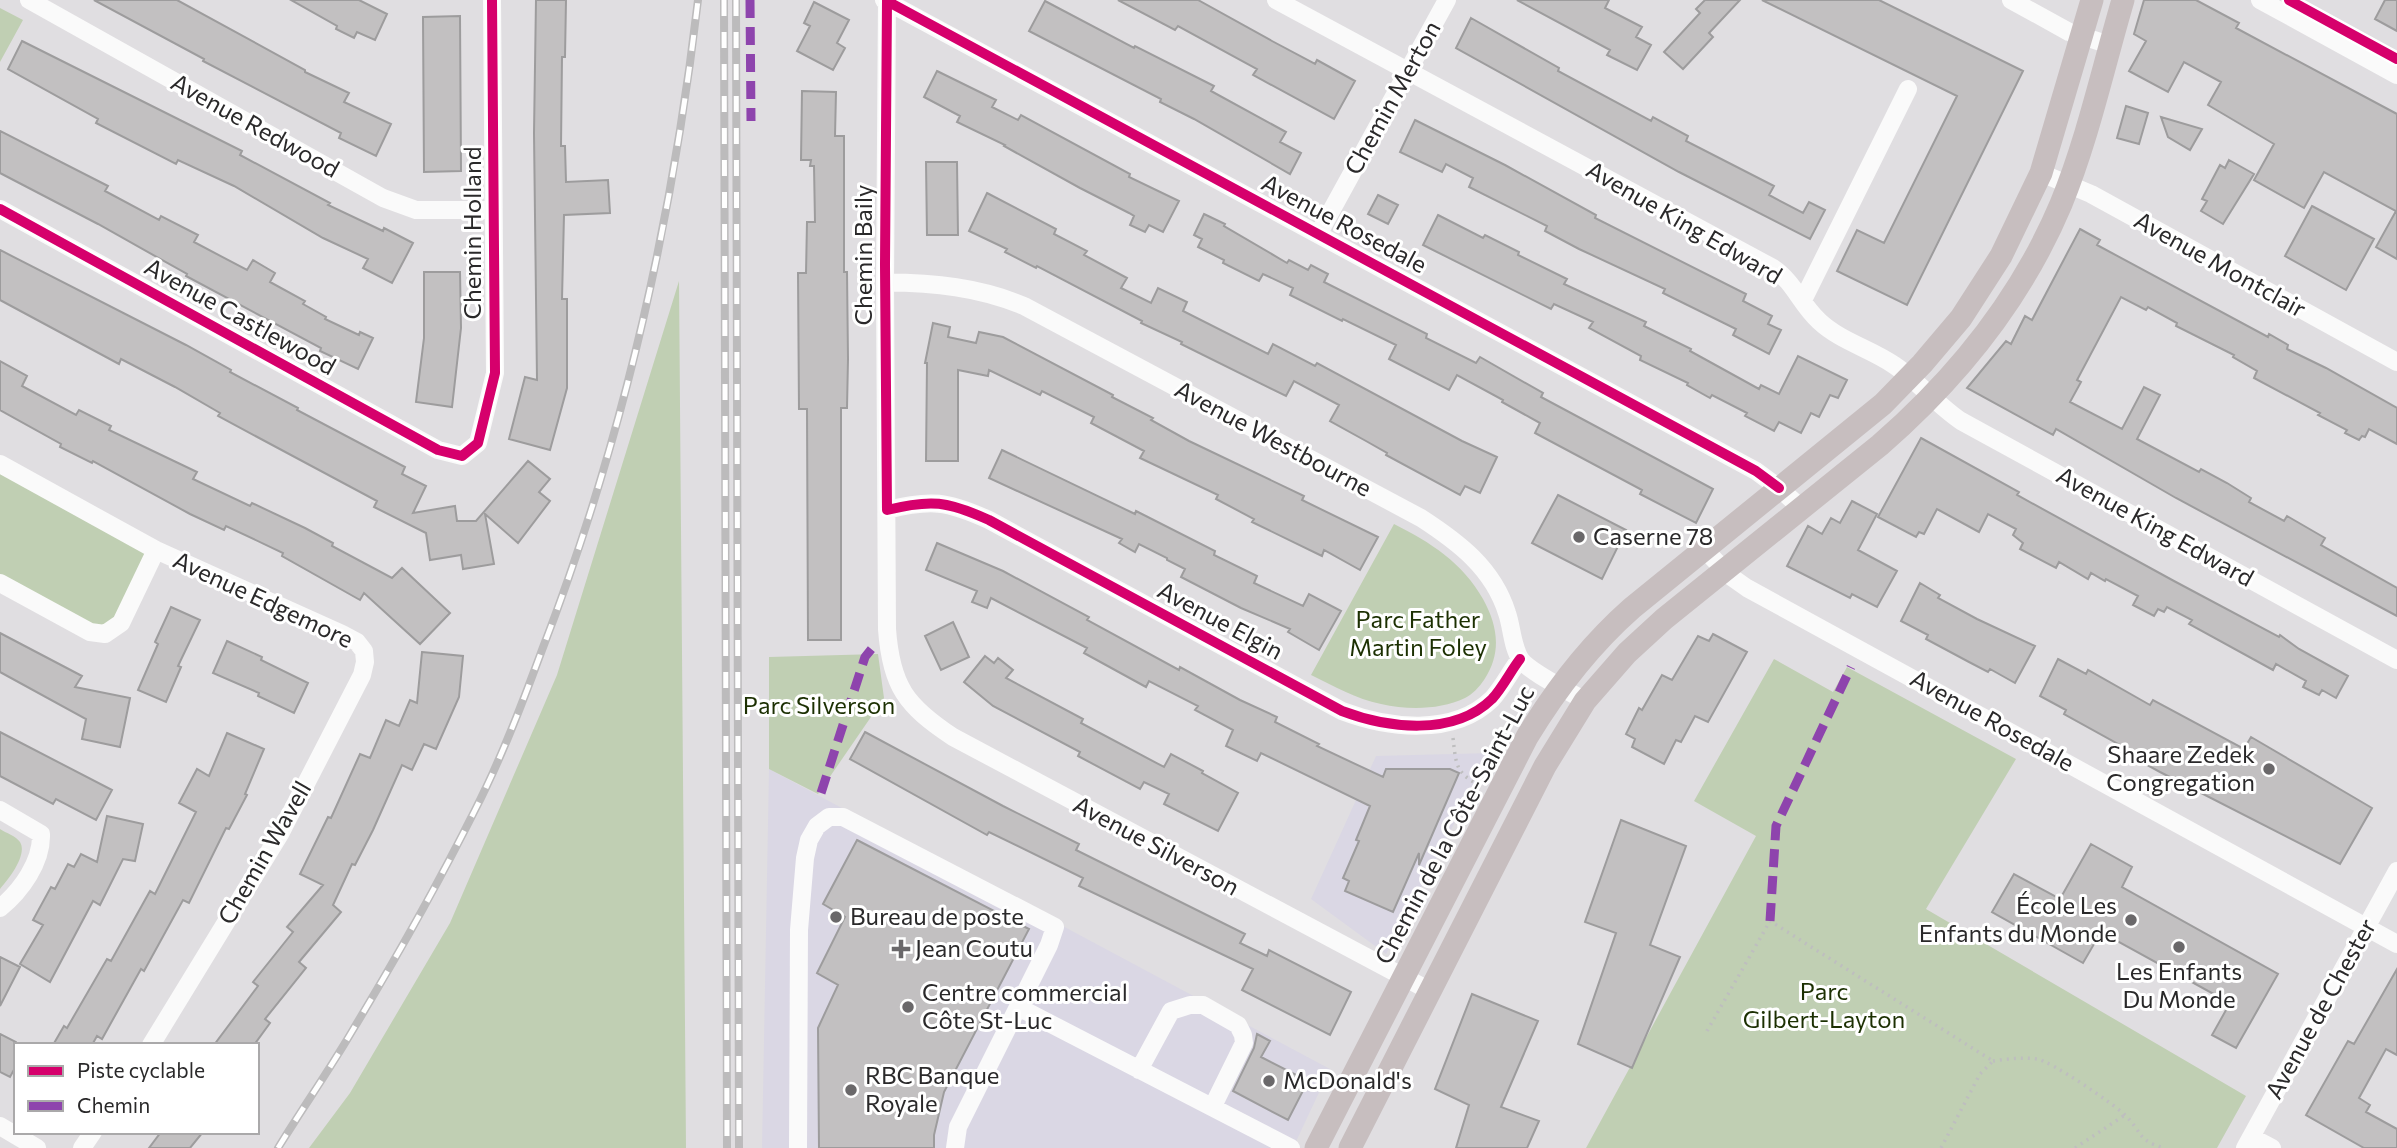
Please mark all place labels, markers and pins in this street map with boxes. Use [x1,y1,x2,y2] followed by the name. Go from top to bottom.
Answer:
[1593,521,1713,550] place label: Caserne 78
[1571,529,1587,545] marker: Caserne 78
[2106,739,2255,796] place label: Shaare Zedek Congregation
[2261,761,2277,777] marker: Shaare Zedek Congregation
[1919,890,2117,947] place label: École Les Enfants du Monde
[850,901,1024,930] place label: Bureau de poste
[828,909,844,925] marker: Bureau de poste
[2123,912,2139,928] marker: École Les Enfants du Monde
[915,933,1033,962] place label: Jean Coutu
[2171,939,2187,955] marker: Les Enfants Du Monde
[893,941,909,957] marker: Jean Coutu
[2116,956,2242,1013] place label: Les Enfants Du Monde
[922,977,1128,1034] place label: Centre commercial Côte St-Luc
[900,999,916,1015] marker: Centre commercial Côte St-Luc
[865,1060,1000,1117] place label: RBC Banque Royale
[1283,1065,1412,1094] place label: McDonald's
[1261,1073,1277,1089] marker: McDonald's
[843,1082,859,1098] marker: RBC Banque Royale

